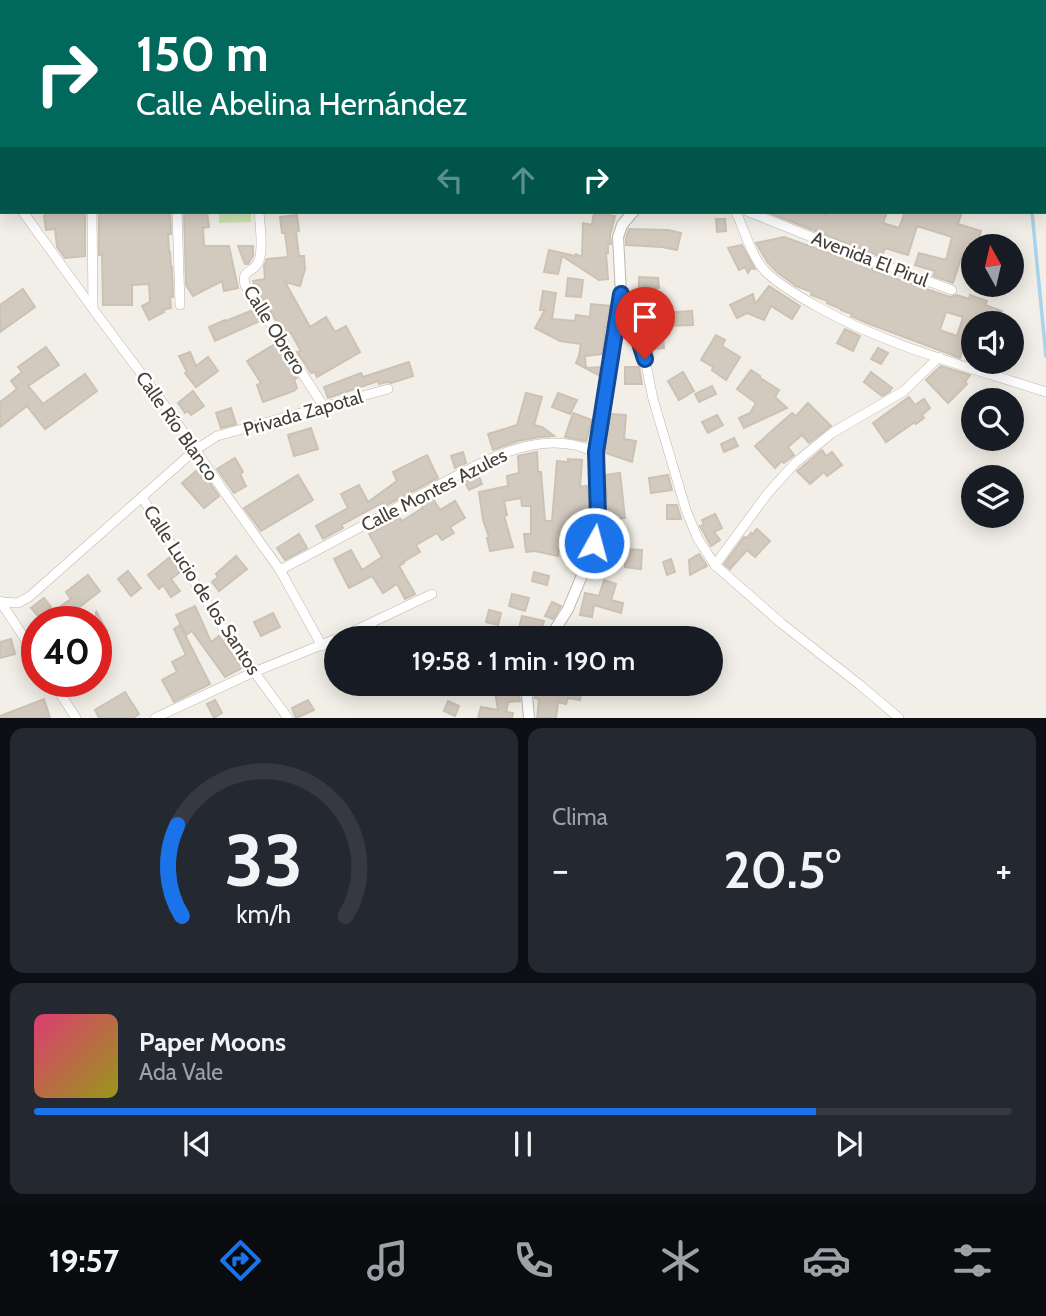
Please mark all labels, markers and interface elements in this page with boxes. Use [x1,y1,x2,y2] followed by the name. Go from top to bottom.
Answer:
[136,24,269,83] text: 150 m
[21,28,112,119] icon: right
[136,84,467,123] text: Calle Abelina Hernández
[431,161,469,199] icon: left
[504,161,542,199] icon: ahead
[577,161,615,199] icon: right
[808,226,932,292] street label: Avenida El Pirul
[961,234,1024,298] north arrow
[961,234,1024,528] map controls
[239,281,311,379] street label: Calle Obrero
[615,287,675,359] pin
[626,298,664,336] icon: arrive
[961,311,1024,374] button: sound
[131,367,223,485] street label: Calle Río Blanco
[241,385,366,441] street label: Privada Zapotal
[961,388,1024,451] button: search
[357,443,511,537] street label: Calle Montes Azules
[961,465,1024,528] button: layers
[139,501,265,679] street label: Calle Lucio de los Santos
[557,506,631,580] position arrow
[21,606,112,697] speed limit sign: 40
[412,645,635,677] text: 19:58 · 1 min · 190 m
[552,803,608,831] text: Clima
[225,817,303,905] text: 33
[723,838,841,901] text: 20.5°
[552,846,569,893] text: −
[995,846,1012,893] text: +
[237,899,291,929] text: km/h
[139,1026,286,1058] text: Paper Moons
[139,1058,223,1086] text: Ada Vale
[178,1125,216,1163] icon: previous
[504,1125,542,1163] icon: pause
[830,1125,868,1163] icon: next
[216,1236,265,1285] icon: directions
[363,1236,412,1285] icon: music
[509,1236,558,1285] icon: phone
[656,1236,705,1285] icon: climate
[802,1236,851,1285] icon: car
[948,1236,997,1285] icon: filters
[49,1241,119,1280] text: 19:57

